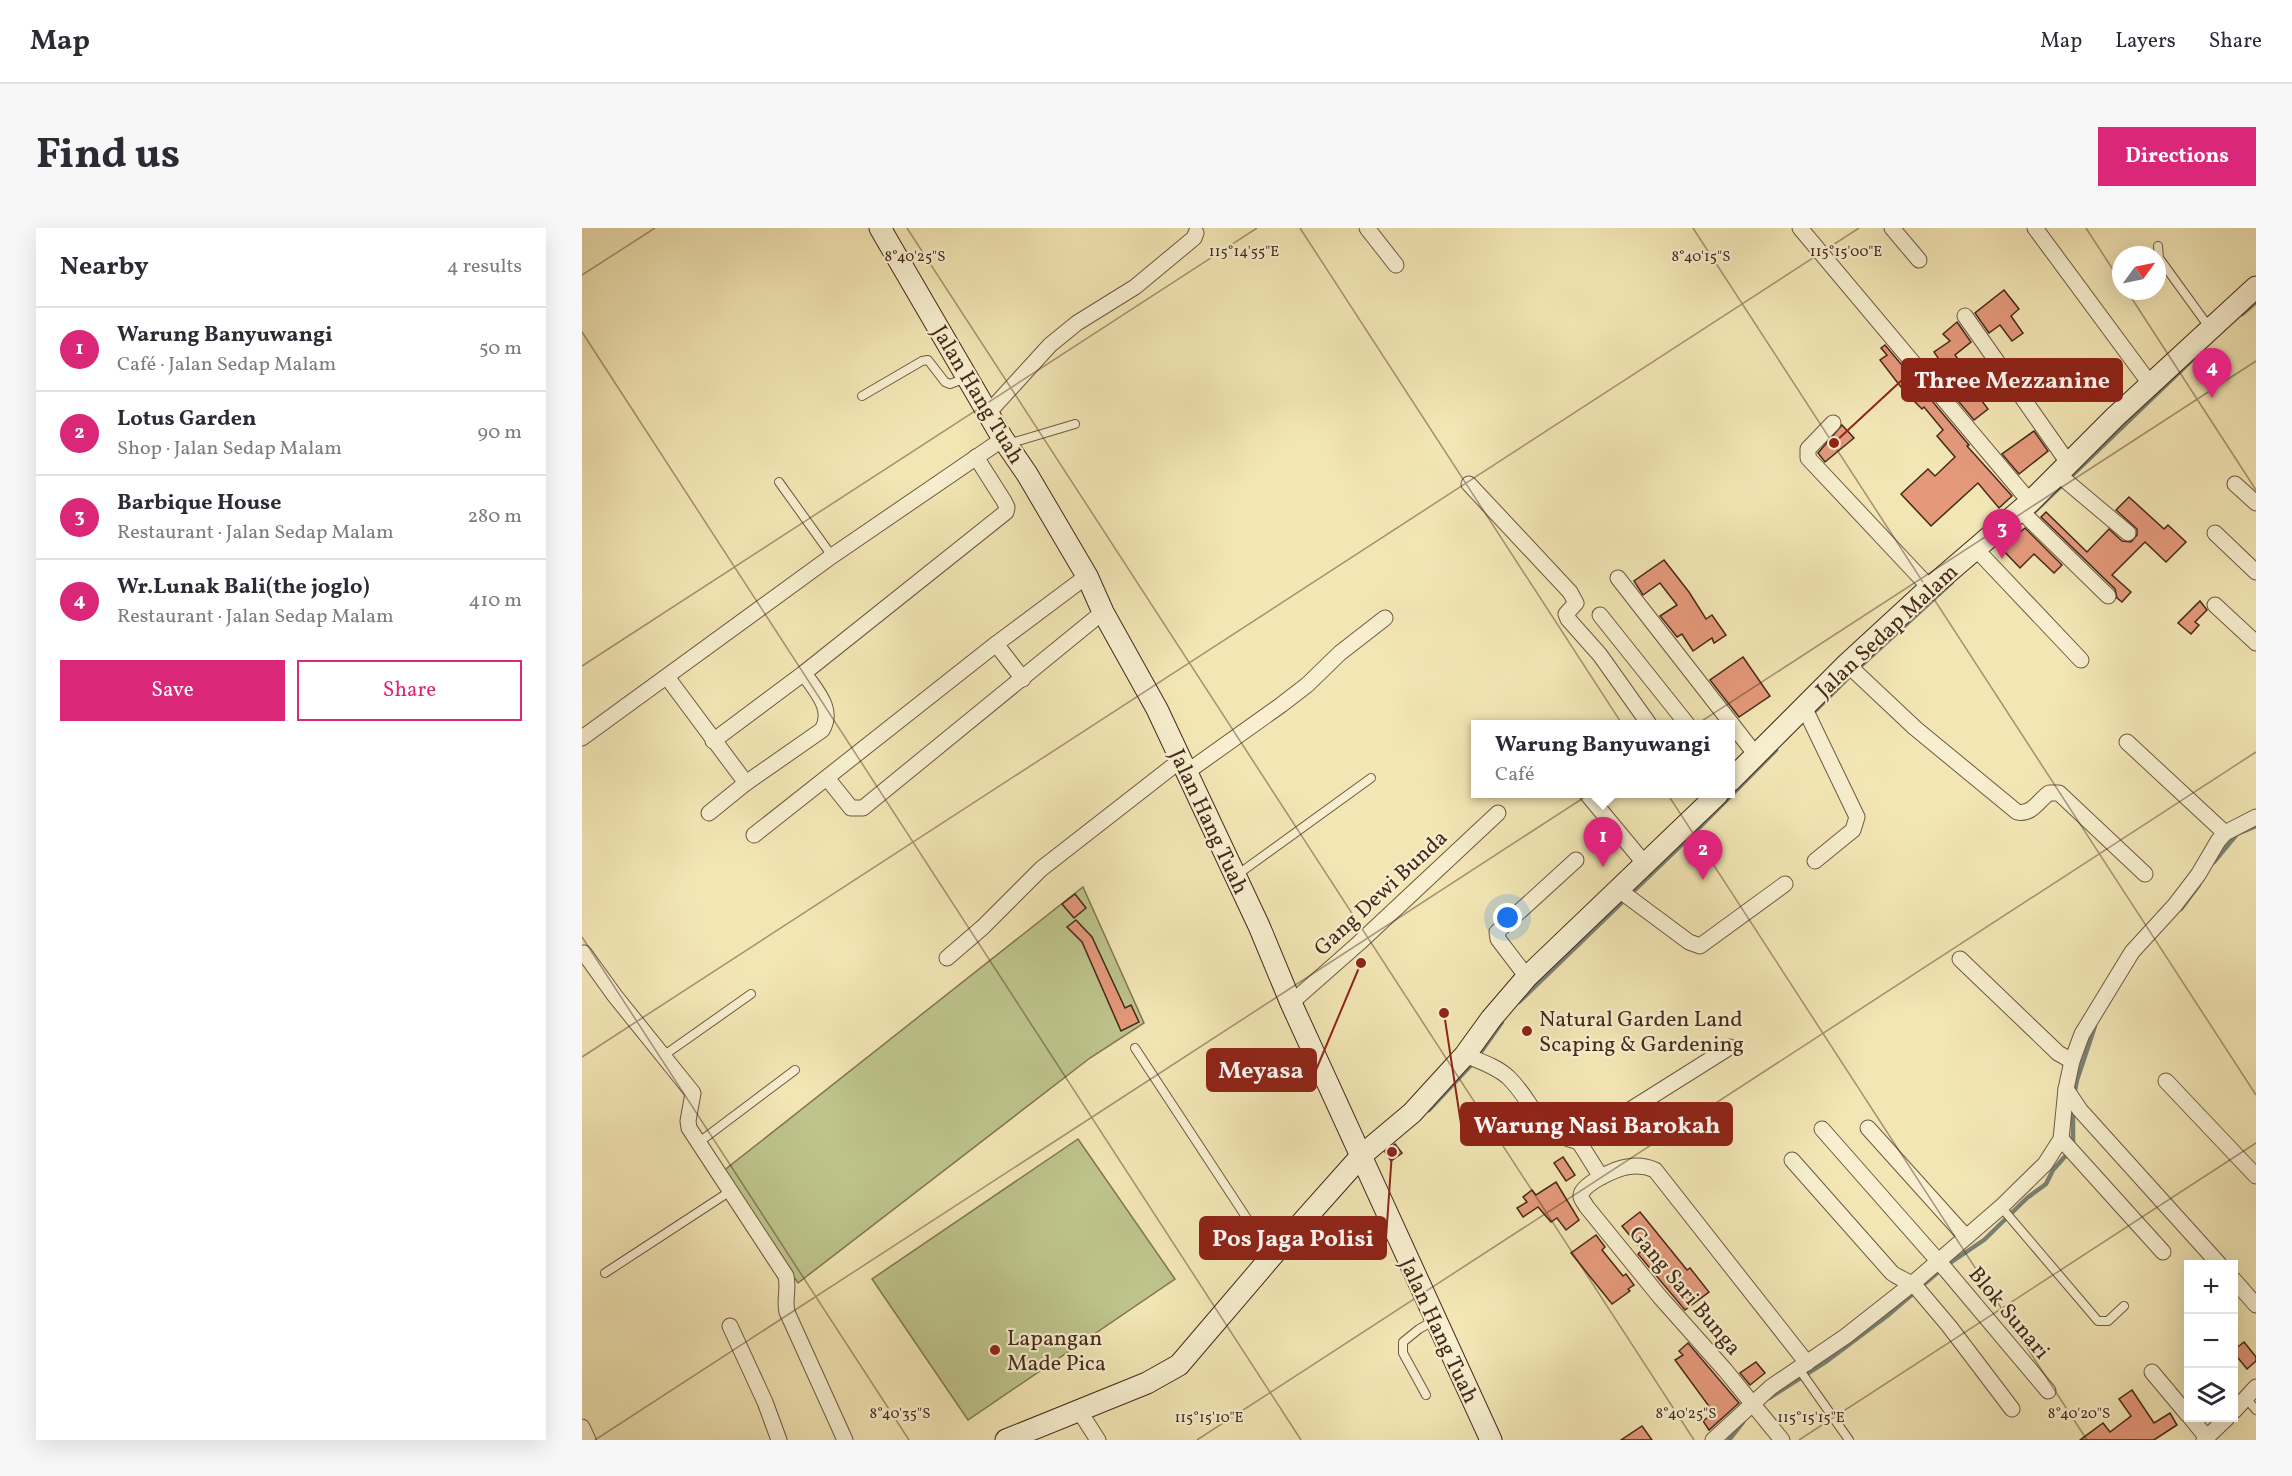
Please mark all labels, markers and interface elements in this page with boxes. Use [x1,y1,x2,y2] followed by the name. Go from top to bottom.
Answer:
[30,22,90,61] text: Map
[2040,27,2082,56] text: Map
[2115,27,2176,56] text: Layers
[2209,27,2262,56] text: Share
[36,127,180,186] text: Find us
[2098,127,2256,186] button: Directions
[1209,242,1279,263] text: 115°14'55"E
[1810,242,1882,263] text: 115°15'00"E
[2112,246,2166,300] north arrow
[884,247,946,268] text: 8°40'25"S
[1672,247,1730,268] text: 8°40'15"S
[60,249,149,285] text: Nearby
[447,253,522,281] text: 4 results
[117,320,333,351] text: Warung Banyuwangi
[923,320,1031,471] street label: Jalan Hang Tuah
[75,335,84,363] text: 1
[479,335,522,363] text: 50 m
[2192,348,2232,398] pin: 4
[117,351,336,379] text: Café · Jalan Sedap Malam
[1902,359,2122,401] callout: Three Mezzanine
[1914,365,2110,399] text: Three Mezzanine
[117,404,256,435] text: Lotus Garden
[74,419,85,447] text: 2
[478,419,522,447] text: 90 m
[117,435,342,463] text: Shop · Jalan Sedap Malam
[117,488,282,519] text: Barbique House
[74,503,85,531] text: 3
[467,503,522,531] text: 280 m
[1982,510,2022,559] pin: 3
[117,519,394,547] text: Restaurant · Jalan Sedap Malam
[1810,558,1966,706] street label: Jalan Sedap Malam
[117,572,370,603] text: Wr.Lunak Bali(the joglo)
[73,587,86,615] text: 4
[469,587,522,615] text: 410 m
[117,603,394,631] text: Restaurant · Jalan Sedap Malam
[60,660,285,721] button: Save
[297,660,522,721] button: Share
[1471,720,1735,798] popup
[1495,730,1711,761] text: Warung Banyuwangi
[1160,744,1255,900] street label: Jalan Hang Tuah
[1495,761,1534,789] text: Café
[1584,818,1622,867] pin: 1
[1308,824,1455,964] street label: Gang Dewi Bunda
[1684,830,1722,880] pin: 2
[1493,903,1522,932] your location
[1539,1005,1744,1061] place label: Natural Garden Land Scaping & Gardening
[1520,1024,1534,1038] marker: Natural Garden Land Scaping & Gardening
[1207,1049,1316,1091] callout: Meyasa
[1218,1055,1304,1089] text: Meyasa
[1461,1103,1732,1145] callout: Warung Nasi Barokah
[1473,1110,1721,1144] text: Warung Nasi Barokah
[1200,1217,1386,1259] callout: Pos Jaga Polisi
[1621,1220,1748,1363] street label: Gang Sari Bunga
[1212,1223,1374,1257] text: Pos Jaga Polisi
[1390,1253,1485,1409] street label: Jalan Hang Tuah
[1960,1260,2056,1367] street label: Blok Sunari
[2184,1260,2238,1422] map controls
[2184,1260,2238,1314] button: +
[2184,1314,2238,1368] button: −
[1007,1324,1106,1380] place label: Lapangan Made Pica
[988,1343,1002,1357] marker: Lapangan Made Pica
[2184,1368,2238,1422] button: layers
[870,1404,930,1425] text: 8°40'35"S
[1655,1404,1717,1425] text: 8°40'25"S
[2048,1404,2110,1425] text: 8°40'20"S
[1174,1408,1244,1429] text: 115°15'10"E
[1777,1408,1845,1429] text: 115°15'15"E

